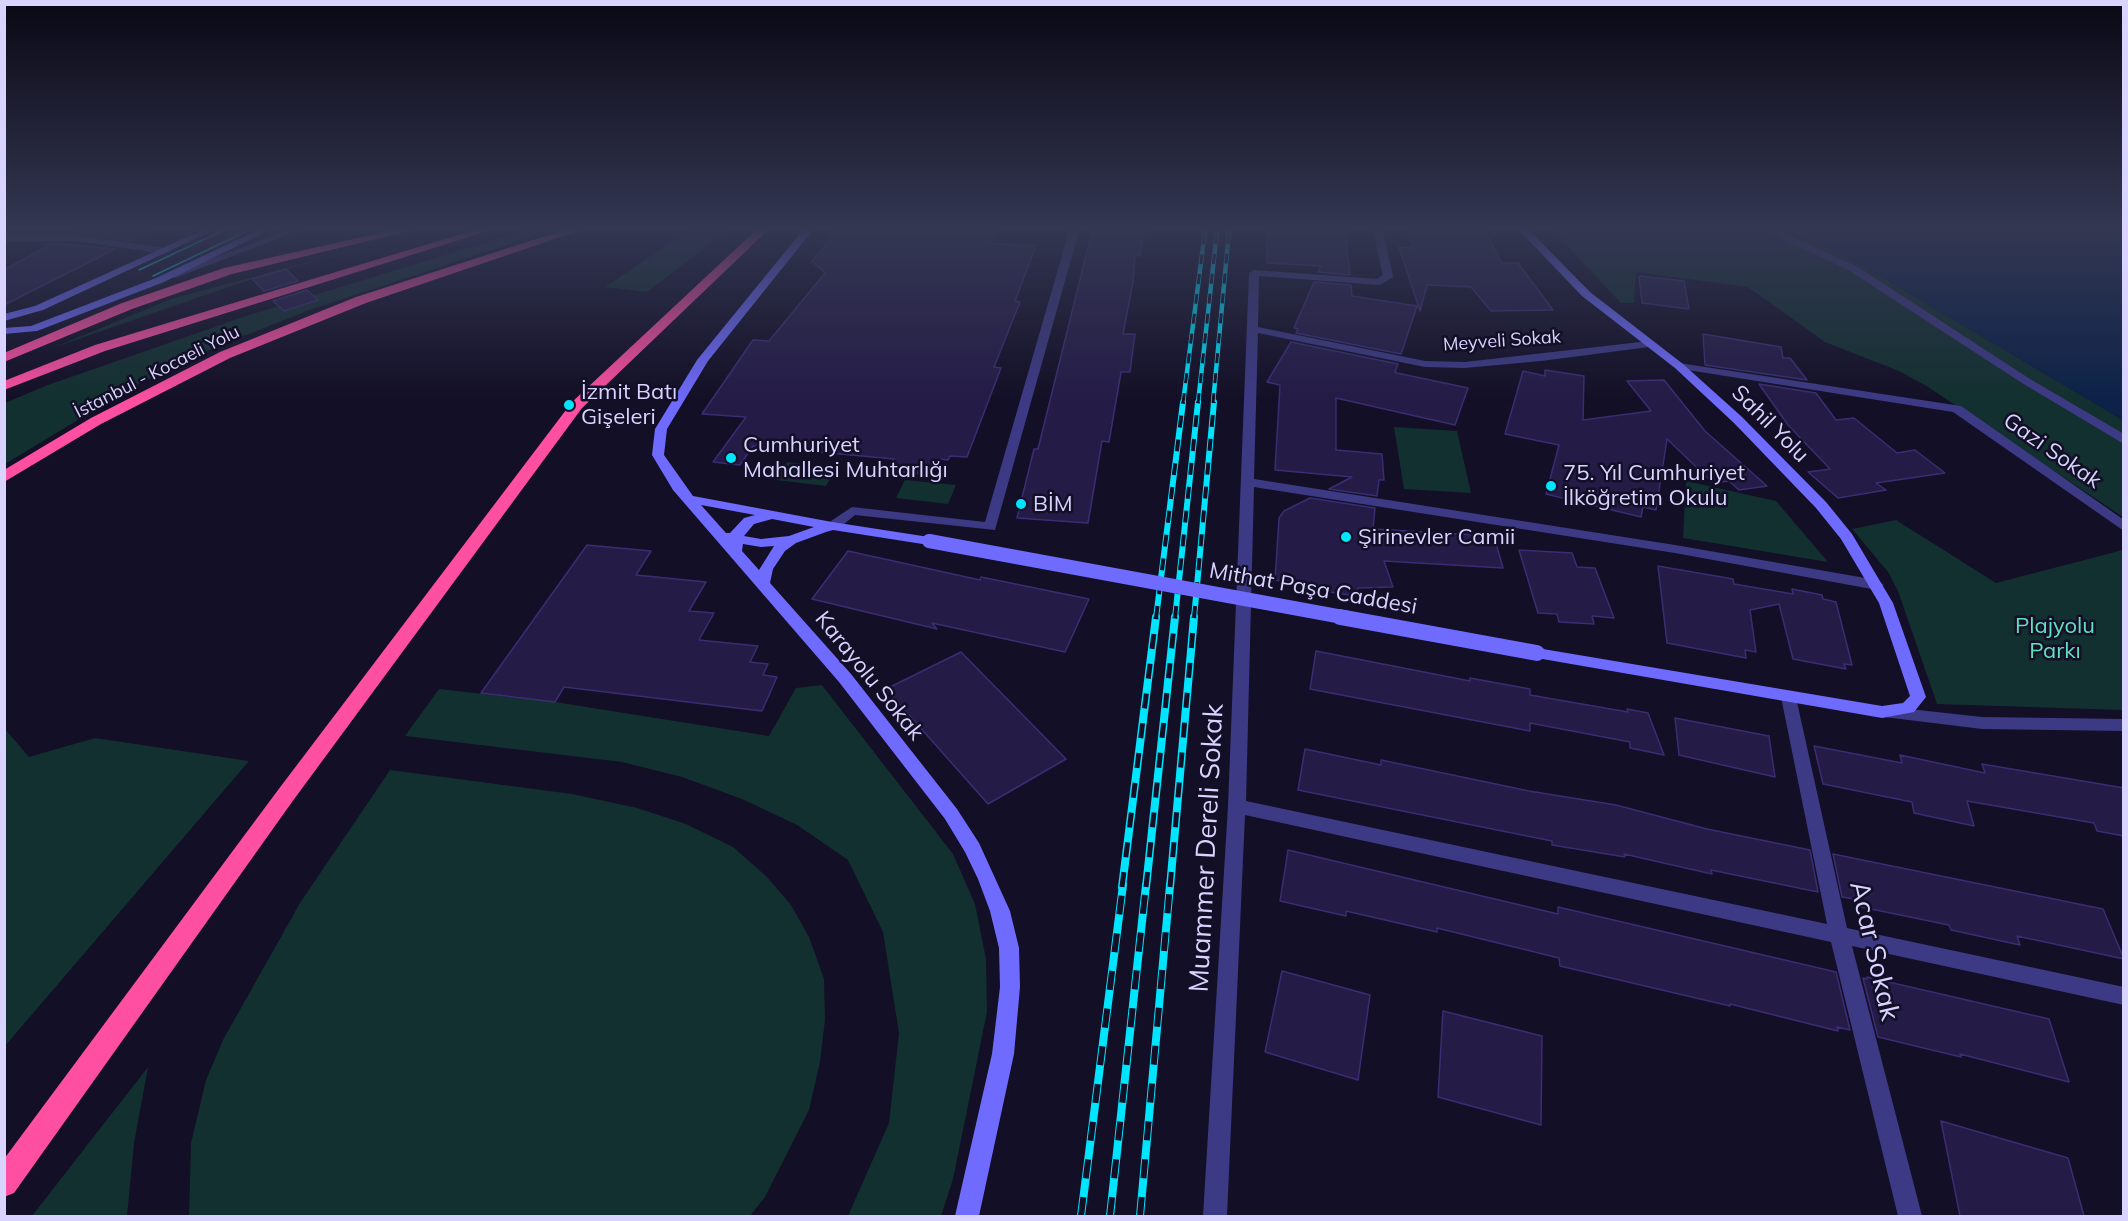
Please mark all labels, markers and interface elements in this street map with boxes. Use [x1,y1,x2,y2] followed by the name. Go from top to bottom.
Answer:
[71,321,243,423] street label: İstanbul - Kocaeli Yolu
[1442,326,1562,356] street label: Meyveli Sokak
[581,379,677,430] place label: İzmit Batı Gişeleri
[1726,380,1814,468] street label: Sahil Yolu
[562,398,576,412] marker: İzmit Batı Gişeleri
[1998,408,2106,494] street label: Gazi Sokak
[743,432,948,484] place label: Cumhuriyet Mahallesi Muhtarlığı
[724,451,738,465] marker: Cumhuriyet Mahallesi Muhtarlığı
[1563,460,1745,512] place label: 75. Yıl Cumhuriyet İlköğretim Okulu
[1544,479,1558,493] marker: 75. Yıl Cumhuriyet İlköğretim Okulu
[1033,491,1073,517] place label: BİM
[1014,497,1028,511] marker: BİM
[1358,524,1515,550] place label: Şirinevler Camii
[1339,530,1353,544] marker: Şirinevler Camii
[1207,558,1419,620] street label: Mithat Paşa Caddesi
[809,606,929,746] street label: Karayolu Sokak
[2015,613,2095,664] park label: Plajyolu Parkı
[1183,703,1231,993] street label: Muammer Dereli Sokak
[1842,878,1906,1024] street label: Acar Sokak

